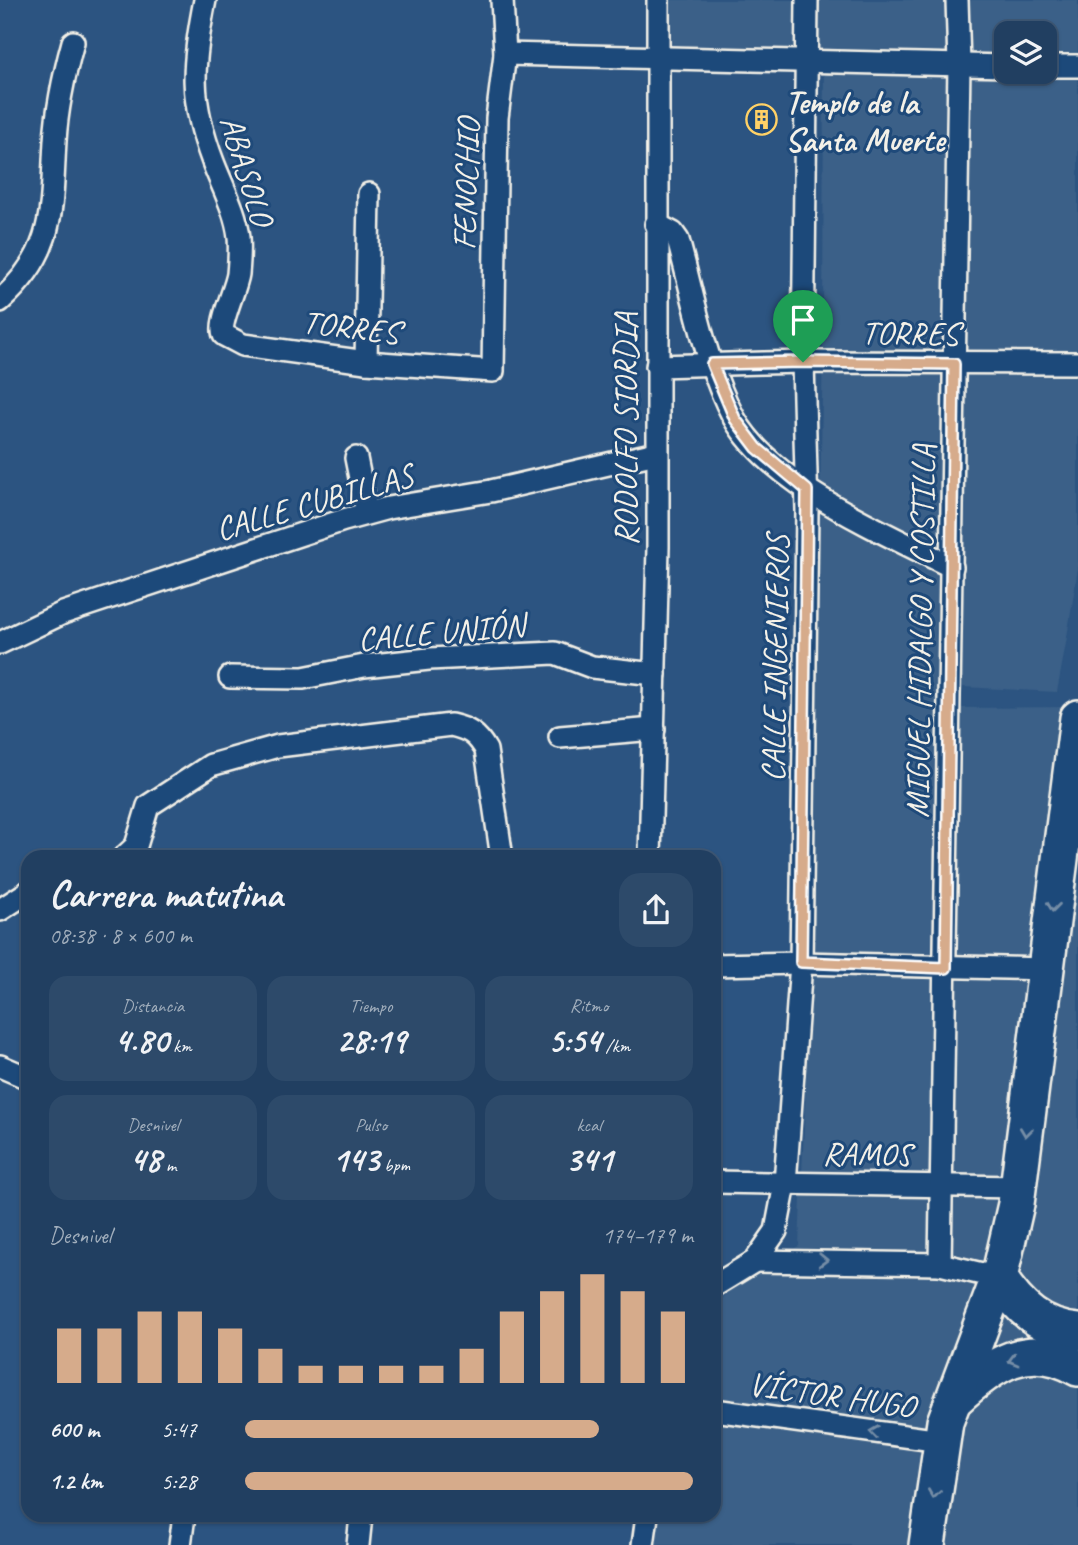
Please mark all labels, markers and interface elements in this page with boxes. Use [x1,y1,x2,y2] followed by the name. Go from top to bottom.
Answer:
[994,21,1057,84] map controls
[994,21,1057,84] button: layers
[785,81,947,161] place label: Templo de la Santa Muerte
[745,103,779,137] building icon: Templo de la Santa Muerte
[211,110,285,234] street label: ABASOLO
[443,114,489,251] street label: FENOCHIO
[773,290,833,362] pin
[300,300,407,354] street label: TORRES
[784,301,822,339] icon: arrive
[605,311,647,545] street label: RODOLFO SIORDIA
[861,311,965,355] street label: TORRES
[896,442,944,818] street label: MIGUEL HIDALGO Y COSTILLA
[211,453,422,550] street label: CALLE CUBILLAS
[752,530,798,782] street label: CALLE INGENIEROS
[356,603,531,660] street label: CALLE UNIÓN
[49,871,283,918] text: Carrera matutina
[619,873,693,947] button: share
[1046,901,1061,913] one-way arrow
[49,921,192,950] text: 08:38 · 8 × 600 m
[122,994,184,1018] text: Distancia
[350,994,392,1018] text: Tiempo
[570,994,608,1018] text: Ritmo
[114,1018,169,1063] text: 4.80
[336,1018,406,1063] text: 28:19
[548,1018,601,1063] text: 5:54
[169,1034,192,1058] text: km
[601,1034,630,1058] text: /km
[127,1113,179,1137] text: Desnivel
[355,1113,387,1137] text: Pulso
[576,1113,602,1137] text: kcal
[1018,1127,1033,1138] one-way arrow
[822,1132,917,1176] street label: RAMOS
[130,1137,161,1182] text: 48
[332,1137,379,1182] text: 143
[565,1137,613,1182] text: 341
[161,1153,176,1177] text: m
[379,1153,410,1177] text: bpm
[49,1221,111,1250] text: Desnivel
[602,1221,693,1250] text: 174–179 m
[818,1253,829,1268] one-way arrow
[1007,1351,1019,1366] one-way arrow
[746,1363,921,1428] street label: VÍCTOR HUGO
[49,1415,99,1444] text: 600 m
[161,1415,197,1444] text: 5:47
[868,1425,879,1440] one-way arrow
[49,1467,103,1496] text: 1.2 km
[161,1467,197,1496] text: 5:28
[927,1488,942,1500] one-way arrow

